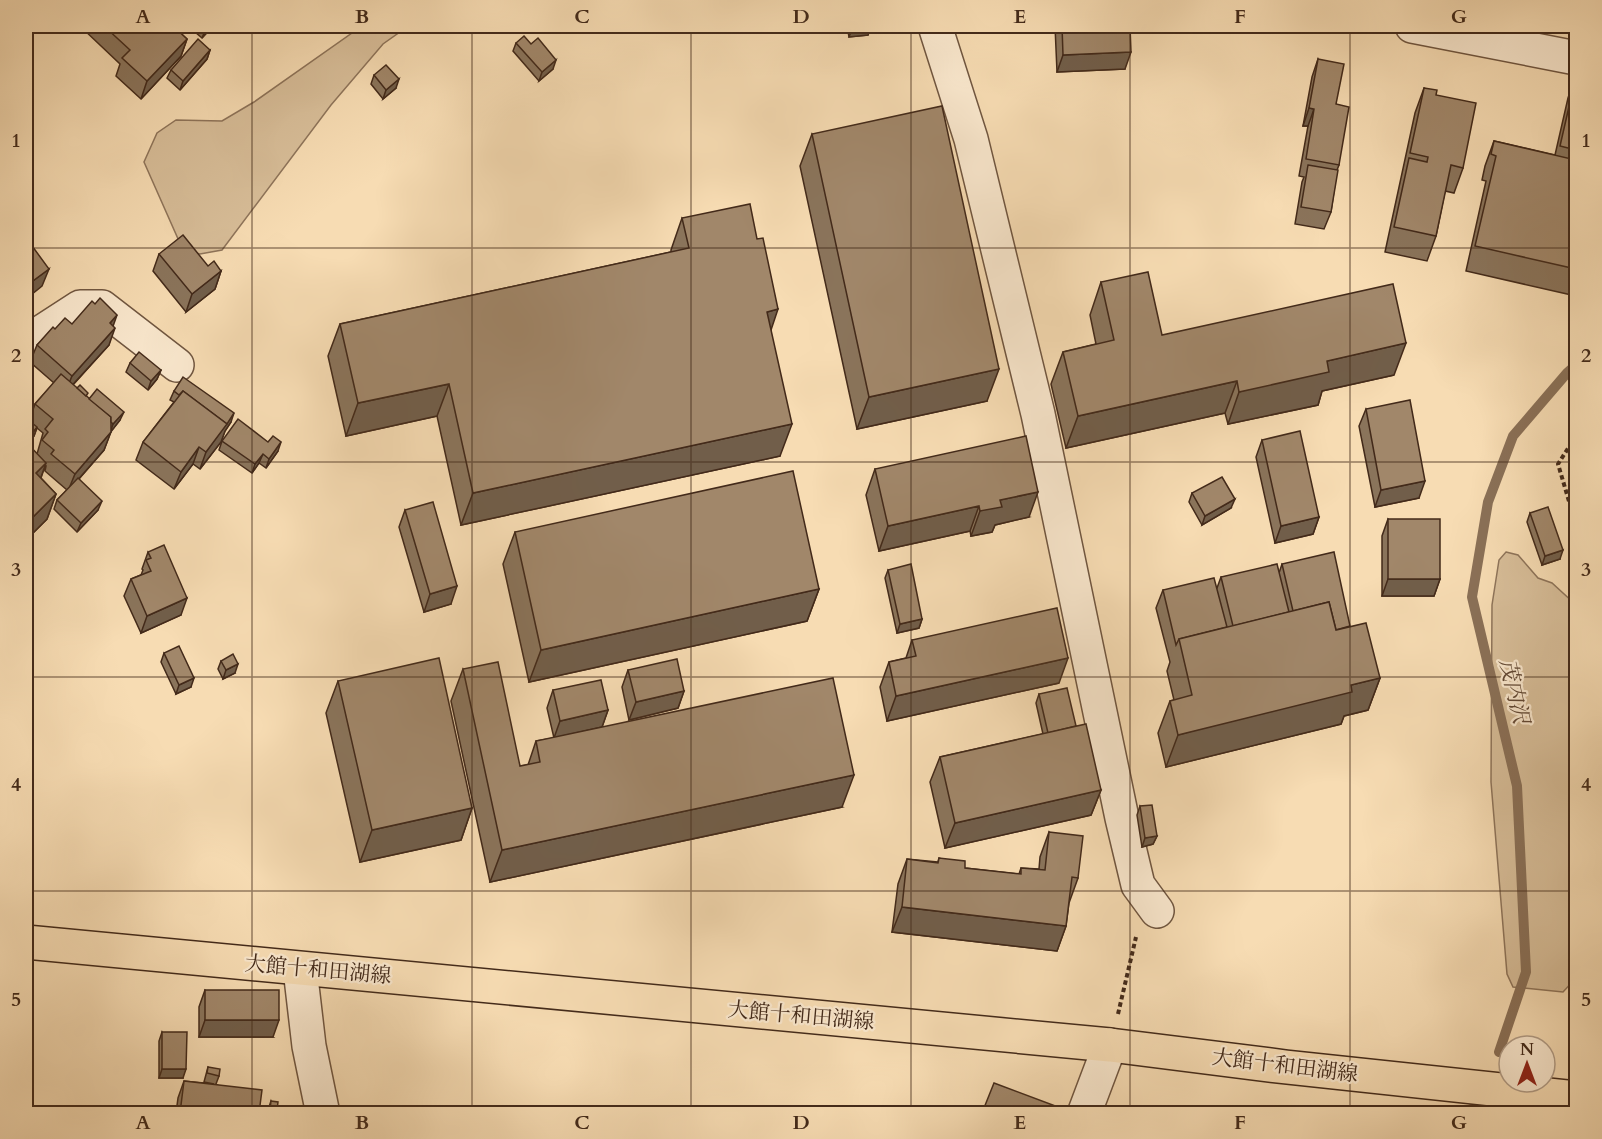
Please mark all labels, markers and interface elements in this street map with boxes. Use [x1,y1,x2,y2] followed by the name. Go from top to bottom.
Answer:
[135,3,151,30] text: A
[355,3,369,30] text: B
[574,3,590,30] text: C
[792,3,810,30] text: D
[1014,3,1026,30] text: E
[1234,3,1246,30] text: F
[1451,3,1467,30] text: G
[11,127,21,154] text: 1
[1581,127,1591,154] text: 1
[11,342,21,369] text: 2
[1581,342,1591,369] text: 2
[11,556,21,583] text: 3
[1581,556,1591,583] text: 3
[1492,655,1537,729] water label: 茂内沢
[11,771,21,798] text: 4
[1581,771,1591,798] text: 4
[244,949,392,991] street label: 大館十和田湖線
[11,986,21,1013] text: 5
[1581,986,1591,1013] text: 5
[727,995,875,1037] street label: 大館十和田湖線
[1497,1034,1557,1094] north arrow
[1520,1039,1534,1061] text: N
[1210,1043,1360,1089] street label: 大館十和田湖線
[135,1109,151,1136] text: A
[355,1109,369,1136] text: B
[574,1109,590,1136] text: C
[792,1109,810,1136] text: D
[1014,1109,1026,1136] text: E
[1234,1109,1246,1136] text: F
[1451,1109,1467,1136] text: G

